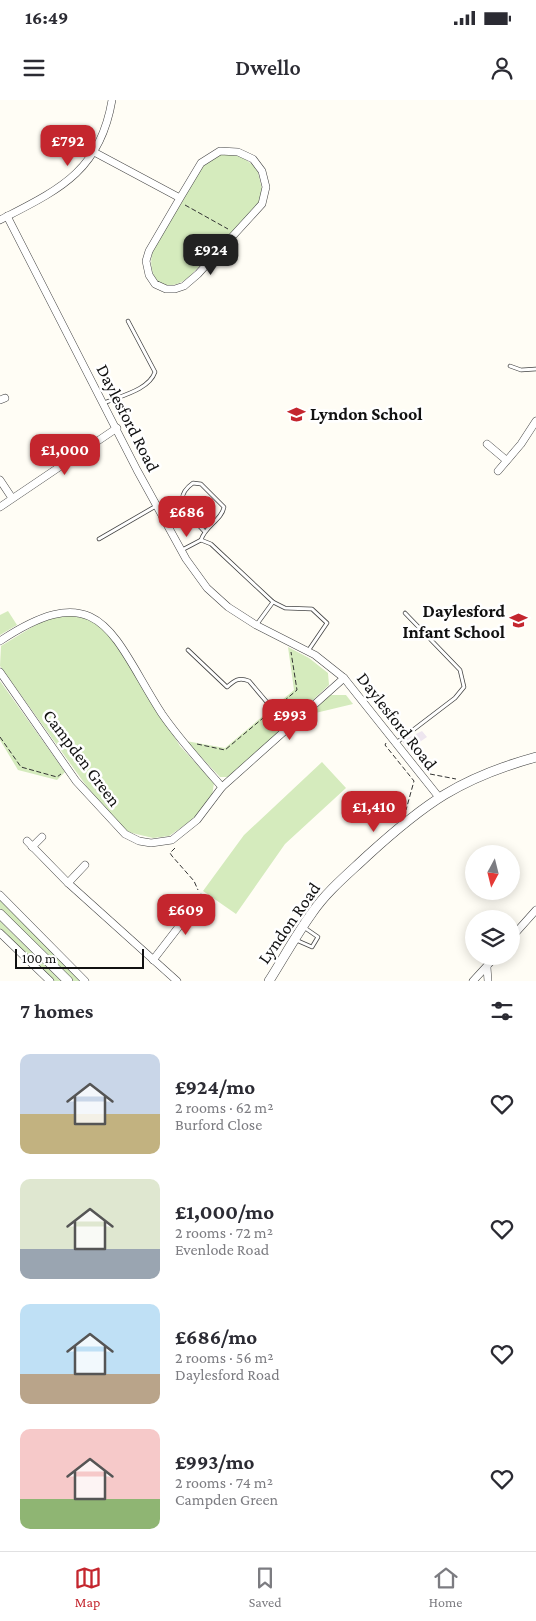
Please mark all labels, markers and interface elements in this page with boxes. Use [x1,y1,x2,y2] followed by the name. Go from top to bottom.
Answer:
[25,7,68,28] text: 16:49
[20,54,48,82] icon: menu
[488,54,516,82] icon: person
[235,55,301,80] text: Dwello
[38,124,98,167] pin: £792
[52,132,84,149] text: £792
[181,234,241,276] pin: £924
[194,241,228,258] text: £924
[92,361,164,475] street label: Daylesford Road
[286,404,306,424] school or university icon: Lyndon School
[310,404,423,424] place label: Lyndon School
[24,434,106,476] pin: £1,000
[41,441,89,458] text: £1,000
[157,496,217,538] pin: £686
[169,503,205,520] text: £686
[402,601,505,642] place label: Daylesford Infant School
[509,611,529,631] school or university icon: Daylesford Infant School
[353,668,441,774] street label: Daylesford Road
[260,698,320,741] pin: £993
[39,706,125,811] street label: Campden Green
[273,706,307,723] text: £993
[333,790,415,833] pin: £1,410
[352,798,396,815] text: £1,410
[465,845,520,900] north arrow
[465,845,520,965] map controls
[254,878,325,967] street label: Lyndon Road
[156,894,216,936] pin: £609
[168,901,204,918] text: £609
[465,910,520,965] button: layers
[15,946,144,969] scale bar
[22,950,56,966] text: 100 m
[488,997,516,1025] icon: filters
[20,999,93,1023] text: 7 homes
[60,1074,120,1134] icon: home
[175,1075,255,1099] text: £924/mo
[488,1090,516,1118] icon: heart
[175,1099,273,1116] text: 2 rooms · 62 m²
[175,1116,262,1133] text: Burford Close
[60,1199,120,1259] icon: home
[175,1200,274,1224] text: £1,000/mo
[488,1215,516,1243] icon: heart
[175,1224,273,1241] text: 2 rooms · 72 m²
[175,1241,269,1258] text: Evenlode Road
[60,1324,120,1384] icon: home
[175,1325,257,1349] text: £686/mo
[488,1340,516,1368] icon: heart
[175,1349,274,1366] text: 2 rooms · 56 m²
[175,1366,280,1383] text: Daylesford Road
[60,1449,120,1509] icon: home
[175,1450,254,1474] text: £993/mo
[488,1465,516,1493] icon: heart
[175,1474,273,1491] text: 2 rooms · 74 m²
[175,1491,278,1508] text: Campden Green
[74,1564,102,1610] tab: Map
[249,1564,282,1610] tab: Saved
[429,1564,462,1610] tab: Home

